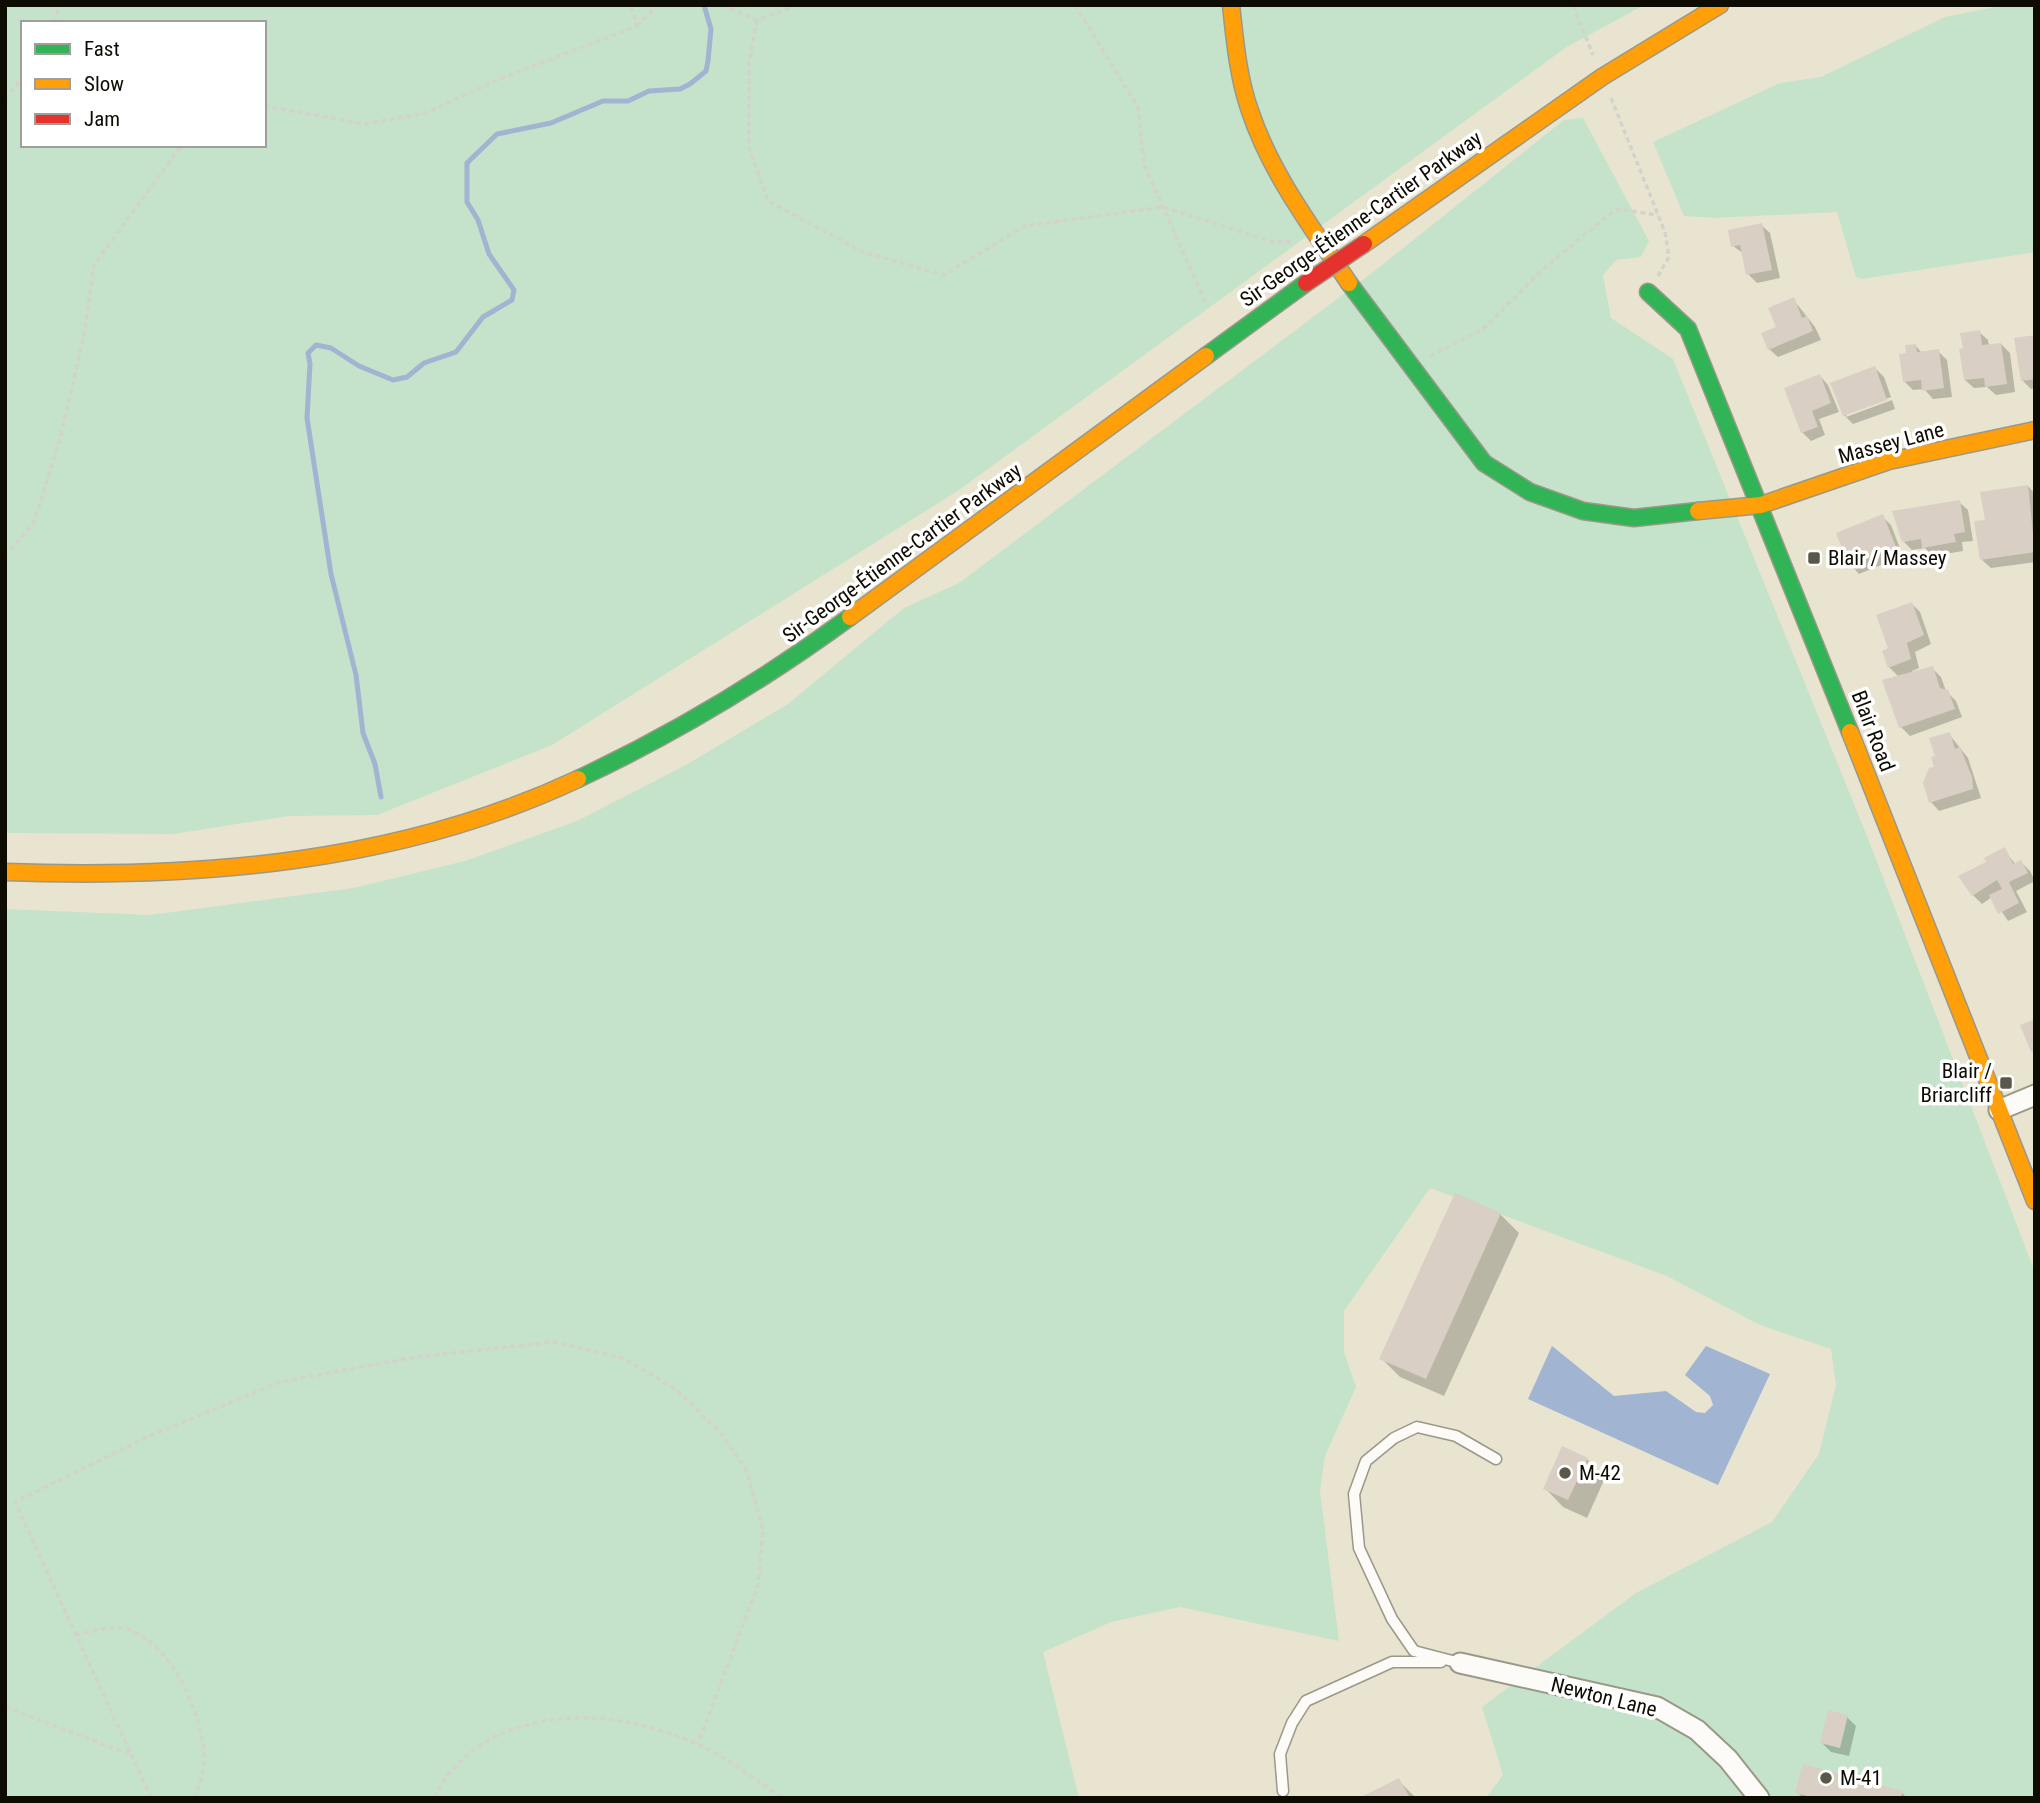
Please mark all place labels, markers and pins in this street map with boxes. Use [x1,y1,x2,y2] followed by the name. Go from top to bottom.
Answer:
[1828,546,1947,570] place label: Blair / Massey
[1806,550,1822,566] marker: Blair / Massey
[1920,1059,1992,1107] place label: Blair / Briarcliff
[1998,1075,2014,1091] marker: Blair / Briarcliff
[1579,1461,1621,1485] place label: M-42
[1557,1465,1573,1481] marker: M-42
[1840,1766,1882,1790] place label: M-41
[1818,1770,1834,1786] marker: M-41

